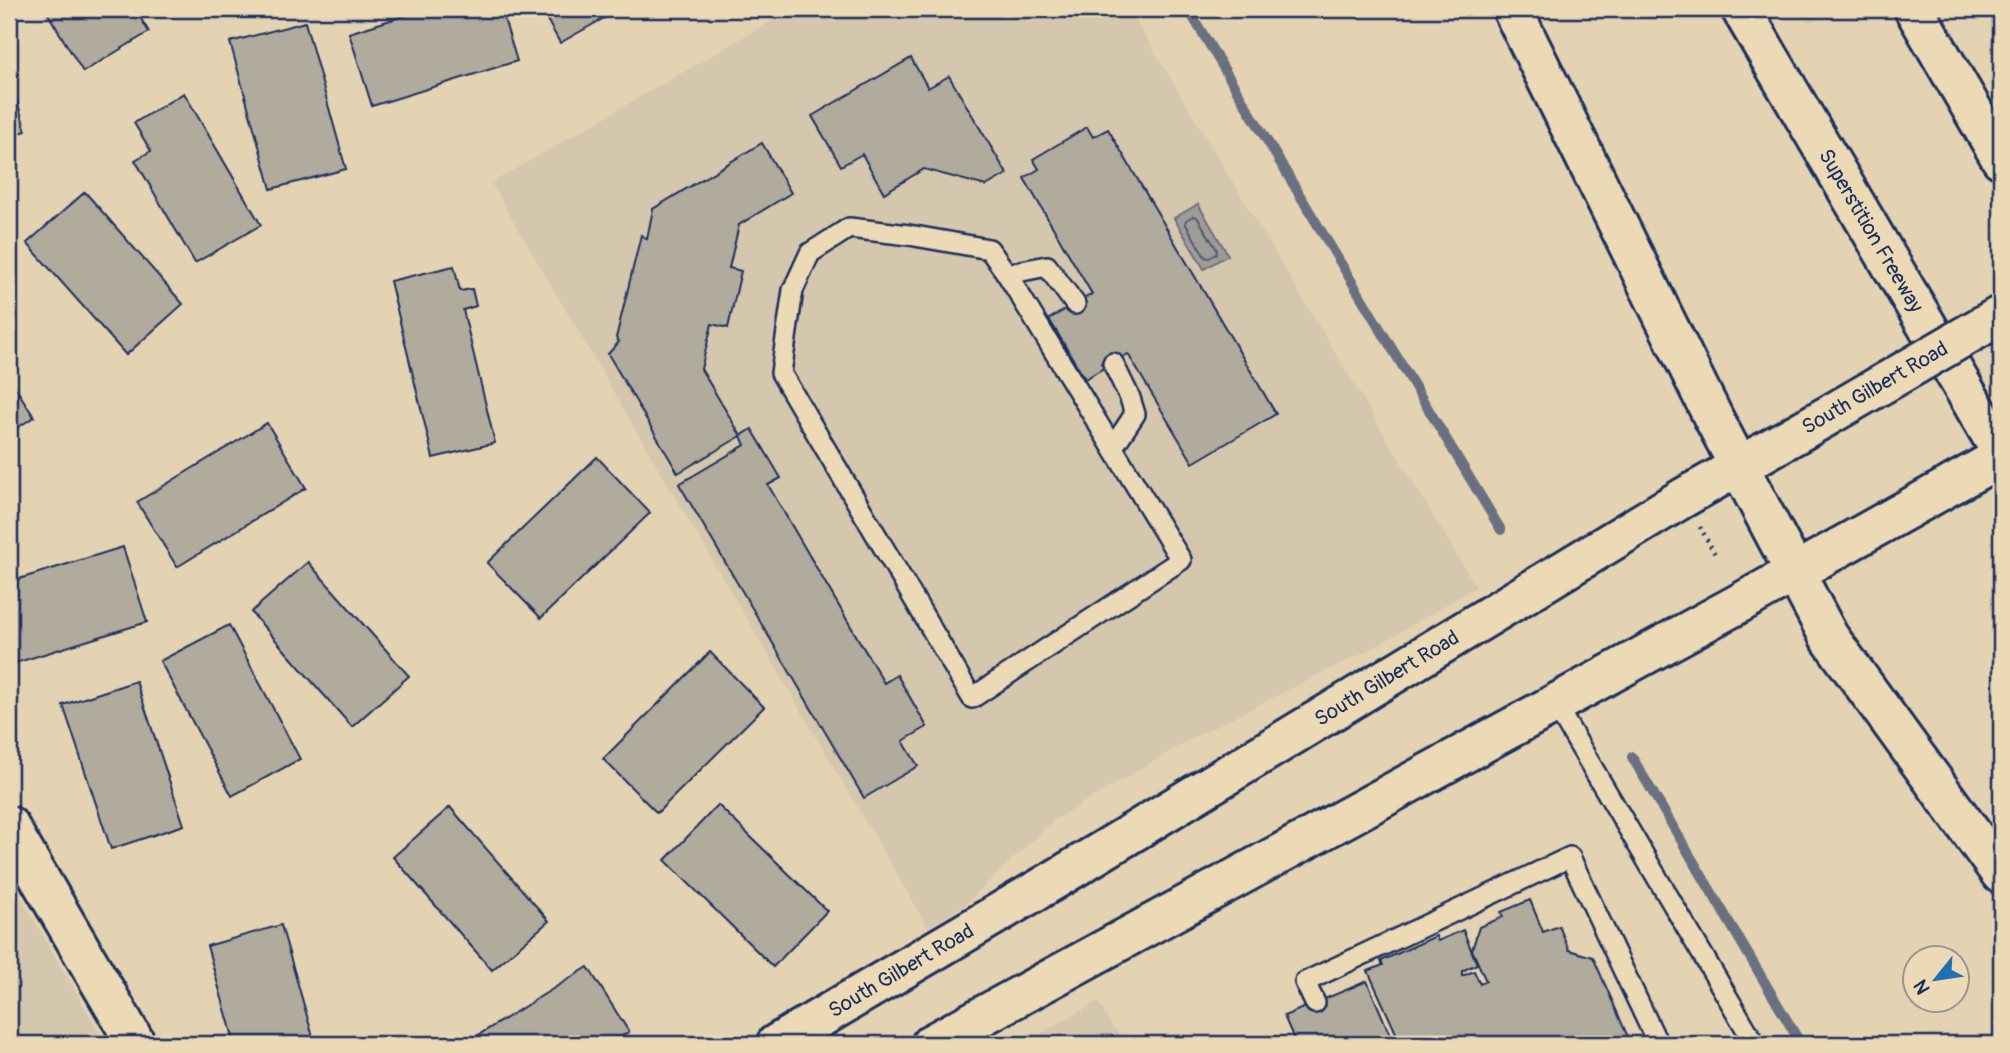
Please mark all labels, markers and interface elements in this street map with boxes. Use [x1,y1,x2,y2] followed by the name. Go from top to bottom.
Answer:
[1813,144,1930,317] street label: Superstition Freeway
[1797,335,1953,441] street label: South Gilbert Road
[1309,624,1464,732] street label: South Gilbert Road
[823,917,979,1024] street label: South Gilbert Road
[1902,944,1972,1014] north arrow
[1908,975,1936,999] text: N

